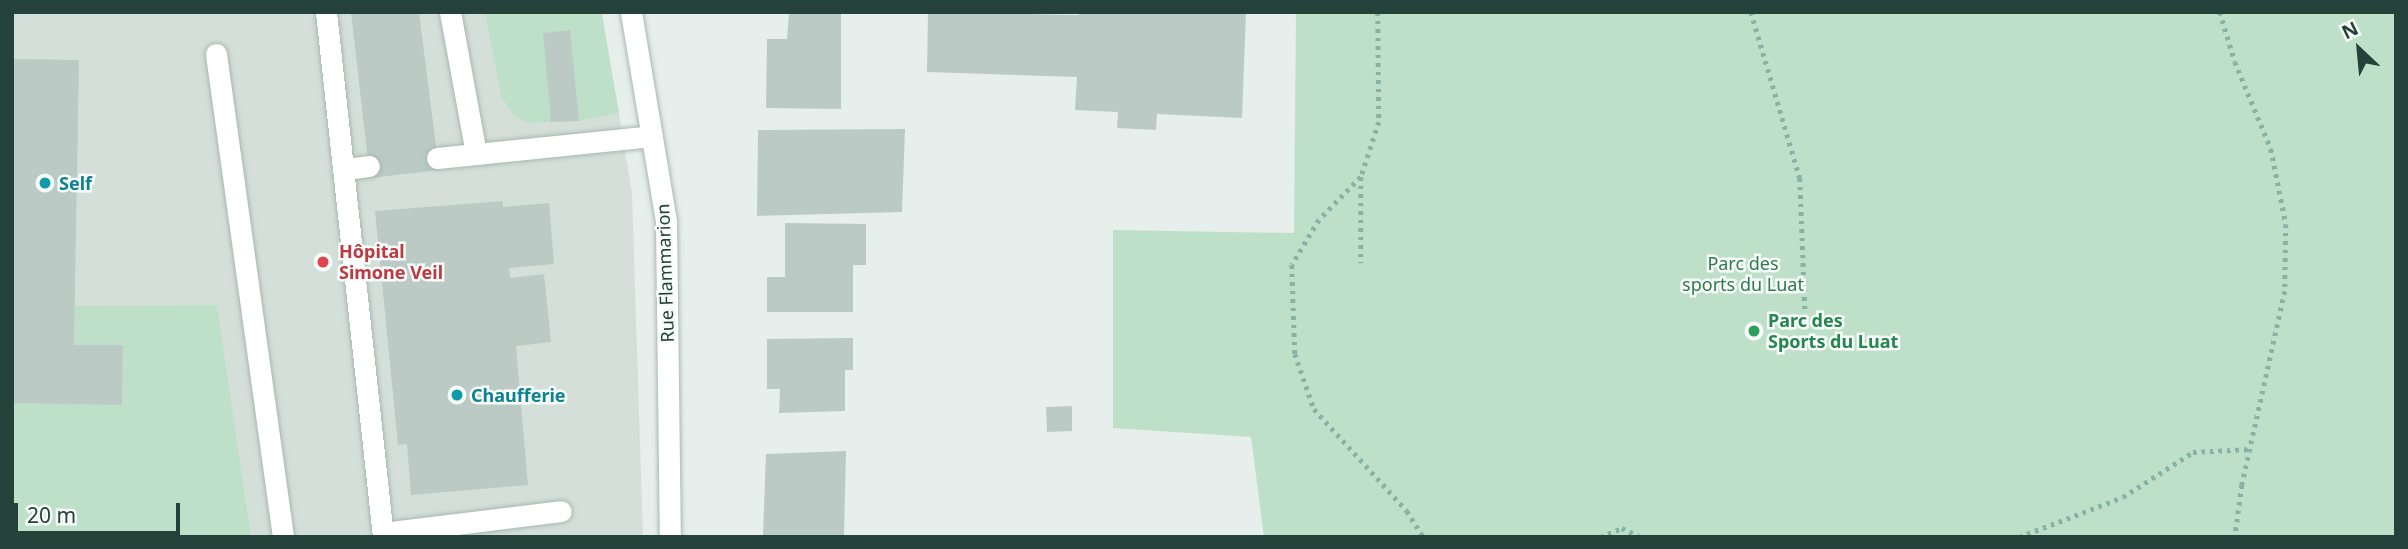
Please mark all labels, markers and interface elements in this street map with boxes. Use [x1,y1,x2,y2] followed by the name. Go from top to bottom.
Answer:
[2324,14,2394,84] north arrow
[2337,15,2362,45] text: N
[59,172,92,194] place label: Self
[37,175,53,191] marker: Self
[652,203,678,343] street label: Rue Flammarion
[339,241,443,284] place label: Hôpital Simone Veil
[313,252,333,272] marker: Hôpital Simone Veil
[1682,253,1804,296] park label: Parc des sports du Luat
[1768,310,1898,352] place label: Parc des Sports du Luat
[1746,323,1762,339] marker: Parc des Sports du Luat
[471,384,566,406] place label: Chaufferie
[449,387,465,403] marker: Chaufferie
[18,490,184,534] scale bar
[27,501,76,529] text: 20 m

